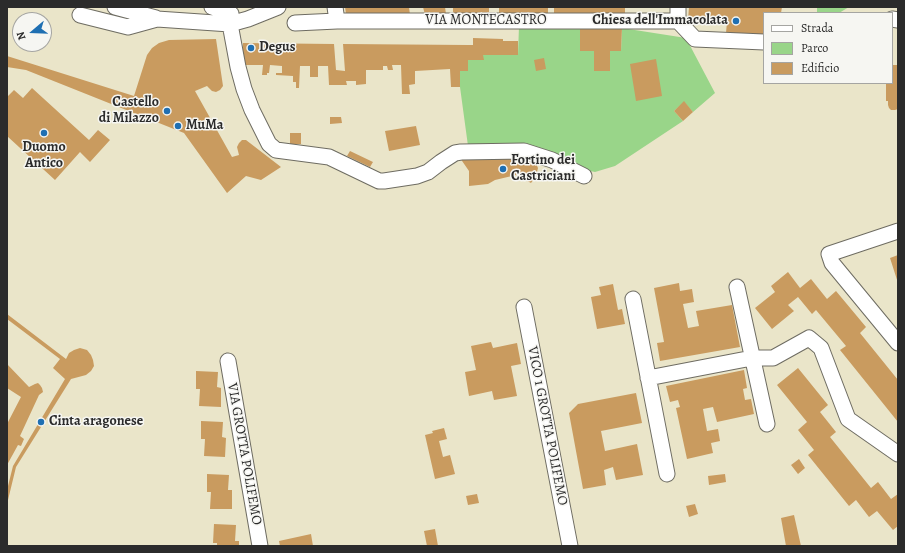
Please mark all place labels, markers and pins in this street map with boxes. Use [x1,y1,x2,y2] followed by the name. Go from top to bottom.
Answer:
[592,13,728,29] place label: Chiesa dell'Immacolata
[731,16,741,26] marker: Chiesa dell'Immacolata
[259,40,295,56] place label: Degus
[246,43,256,53] marker: Degus
[99,95,159,128] place label: Castello di Milazzo
[162,106,172,116] marker: Castello di Milazzo
[186,118,224,134] place label: MuMa
[173,121,183,131] marker: MuMa
[39,128,49,138] marker: Duomo Antico
[22,140,66,172] place label: Duomo Antico
[511,153,575,186] place label: Fortino dei Castriciani
[498,164,508,174] marker: Fortino dei Castriciani
[49,414,143,430] place label: Cinta aragonese
[36,417,46,427] marker: Cinta aragonese

